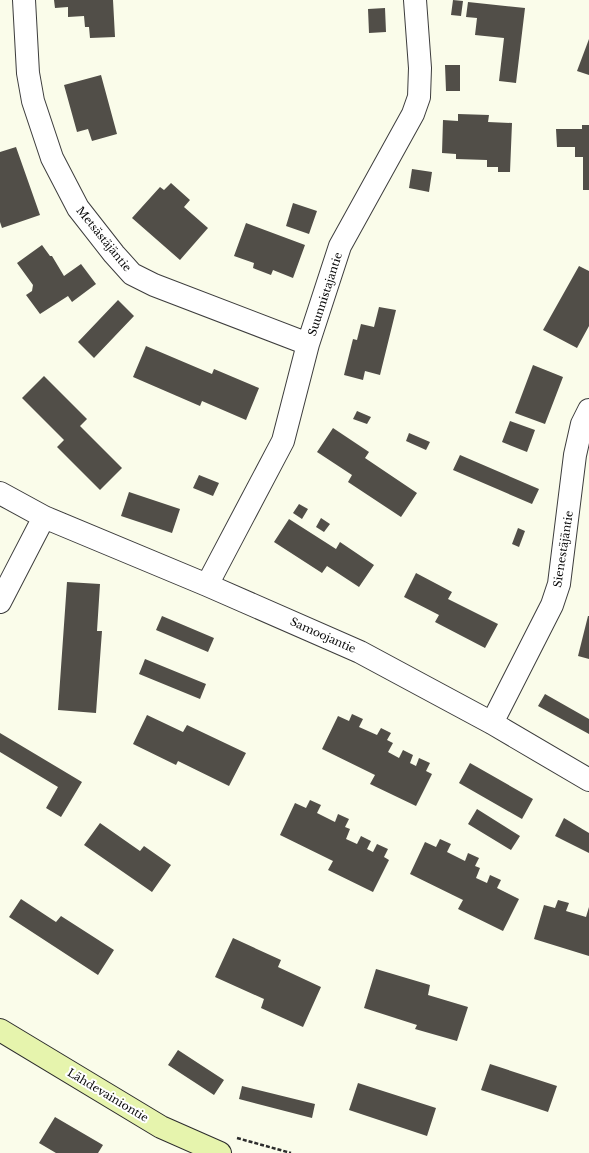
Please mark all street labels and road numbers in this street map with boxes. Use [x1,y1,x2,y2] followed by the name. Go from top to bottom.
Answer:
[73,204,135,274] street label: Metsästäjäntie
[305,250,345,338] street label: Suunnistajantie
[550,510,576,588] street label: Sienestäjäntie
[288,614,358,656] street label: Samoojantie
[65,1065,151,1125] street label: Lähdevainiontie

